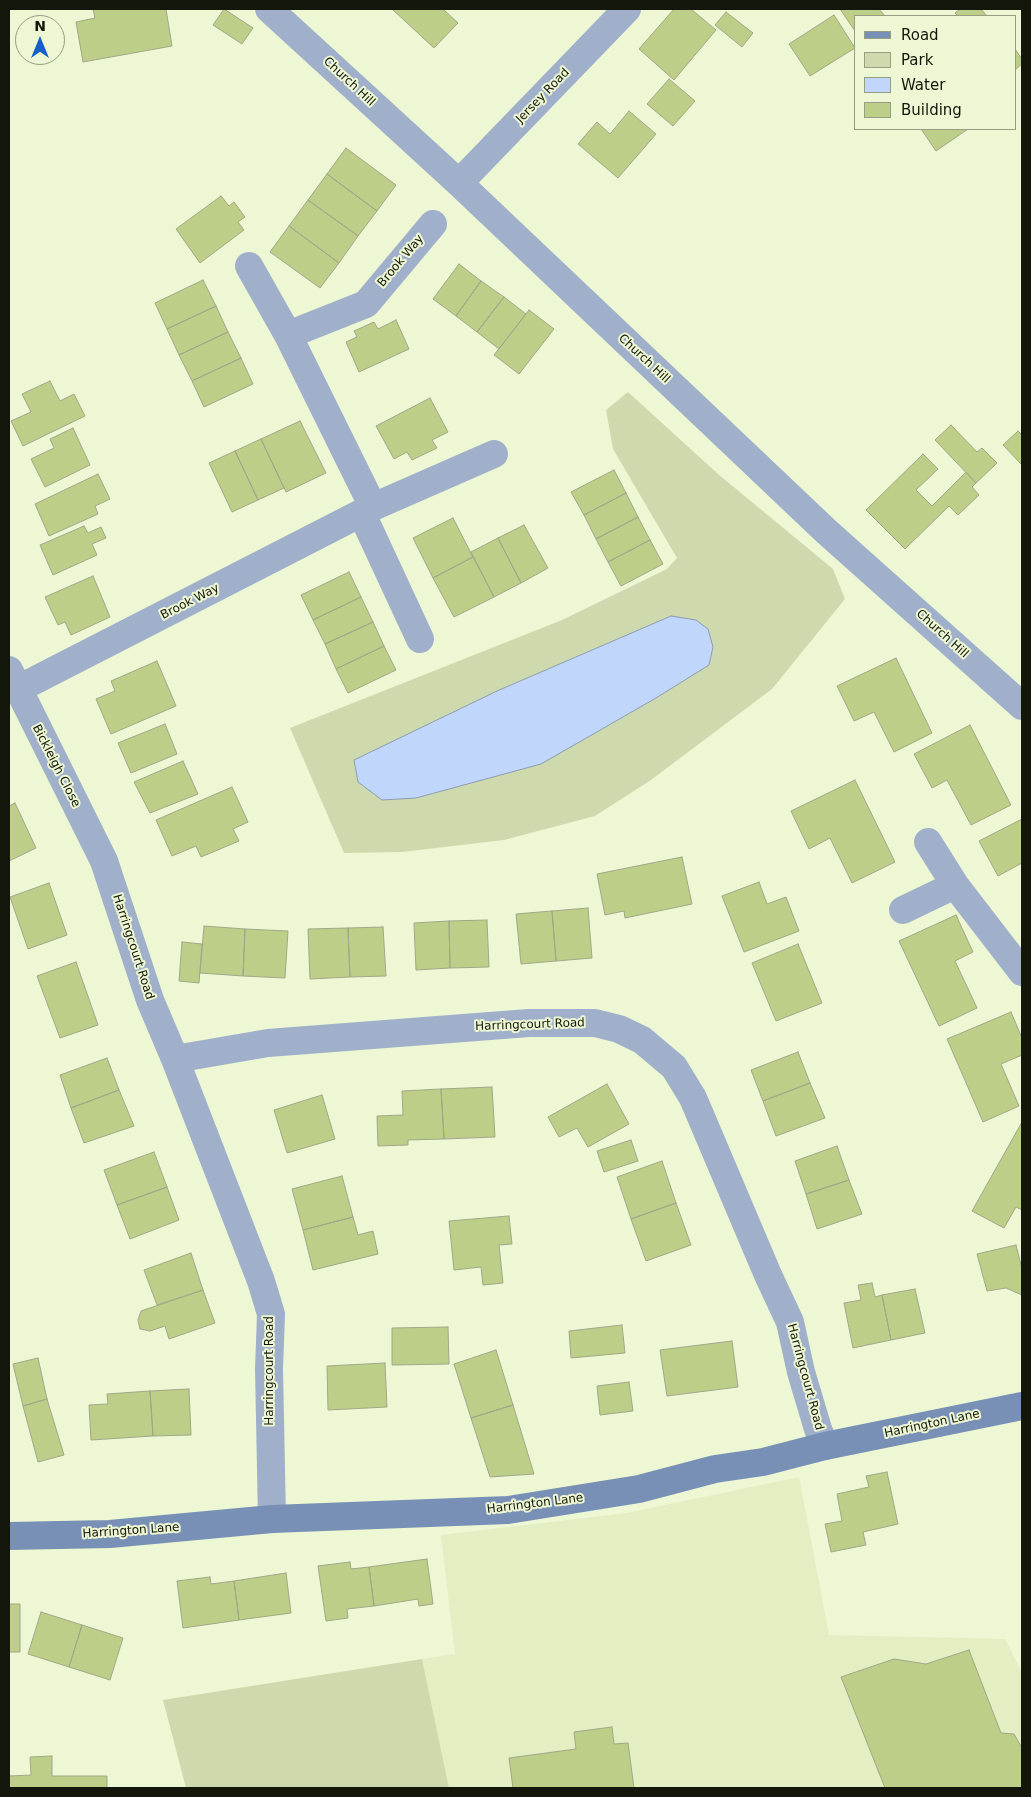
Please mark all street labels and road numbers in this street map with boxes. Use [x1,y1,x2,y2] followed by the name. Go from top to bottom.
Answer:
[320,54,378,110] street label: Church Hill
[513,66,573,126] street label: Jersey Road
[375,232,427,290] street label: Brook Way
[615,331,673,387] street label: Church Hill
[158,581,222,623] street label: Brook Way
[913,607,971,661] street label: Church Hill
[29,722,83,810] street label: Bickleigh Close
[109,893,157,1001] street label: Harringcourt Road
[475,1016,585,1034] street label: Harringcourt Road
[263,1316,277,1426] street label: Harringcourt Road
[784,1322,826,1432] street label: Harringcourt Road
[883,1407,981,1441] street label: Harrington Lane
[486,1491,584,1517] street label: Harrington Lane
[82,1520,180,1542] street label: Harrington Lane

